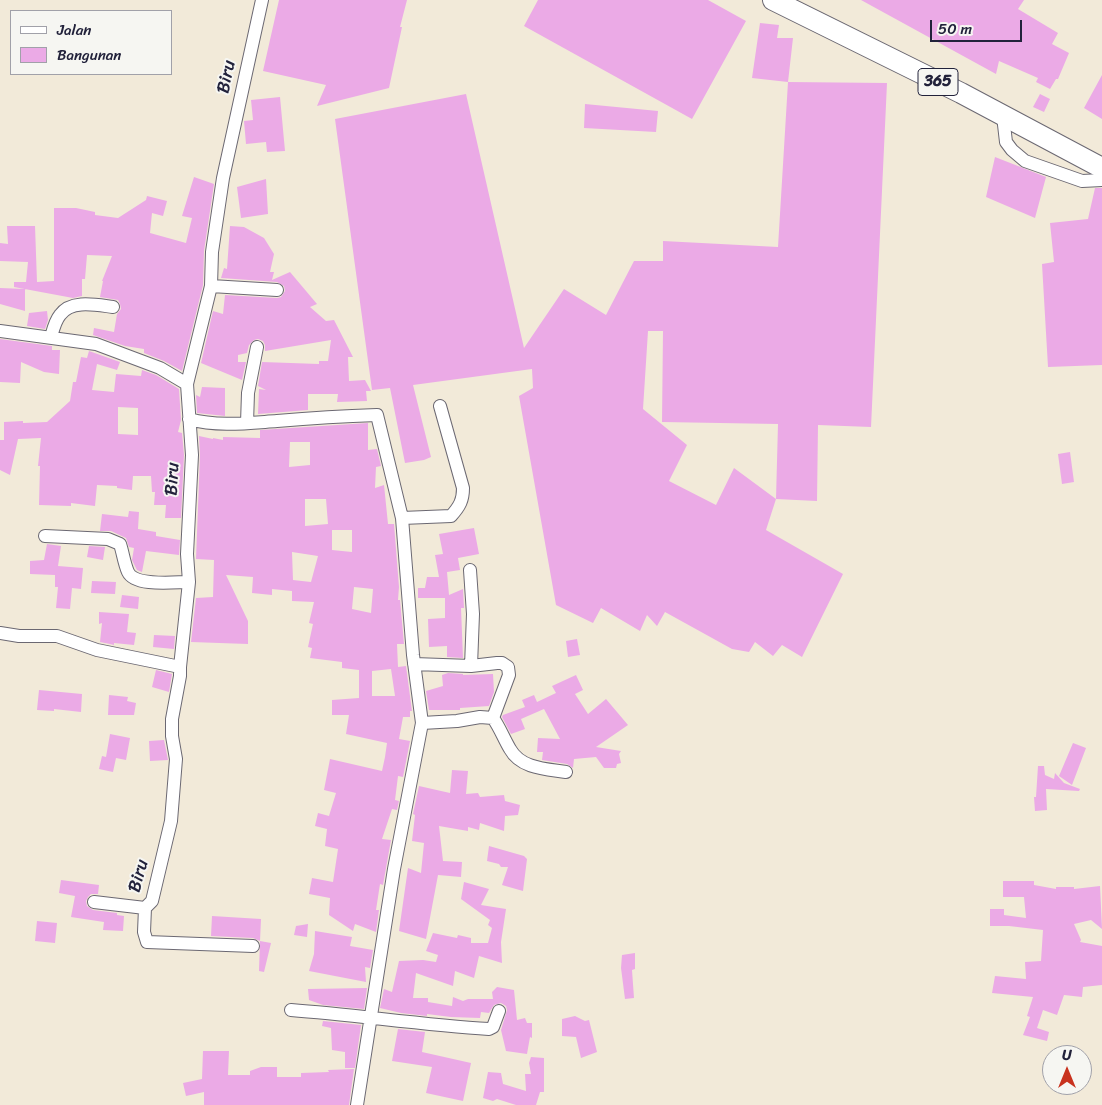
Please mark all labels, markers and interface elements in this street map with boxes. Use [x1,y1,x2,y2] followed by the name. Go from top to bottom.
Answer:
[10,10,172,75] legend
[932,10,1024,42] scale bar
[938,16,972,42] text: 50 m
[57,17,91,43] text: Jalan
[57,42,121,68] text: Bangunan
[213,58,241,96] street label: Biru
[918,68,958,95] road number: 365
[161,462,185,496] street label: Biru
[124,857,154,895] street label: Biru
[1062,1043,1072,1068] text: U
[1042,1045,1092,1095] north arrow

